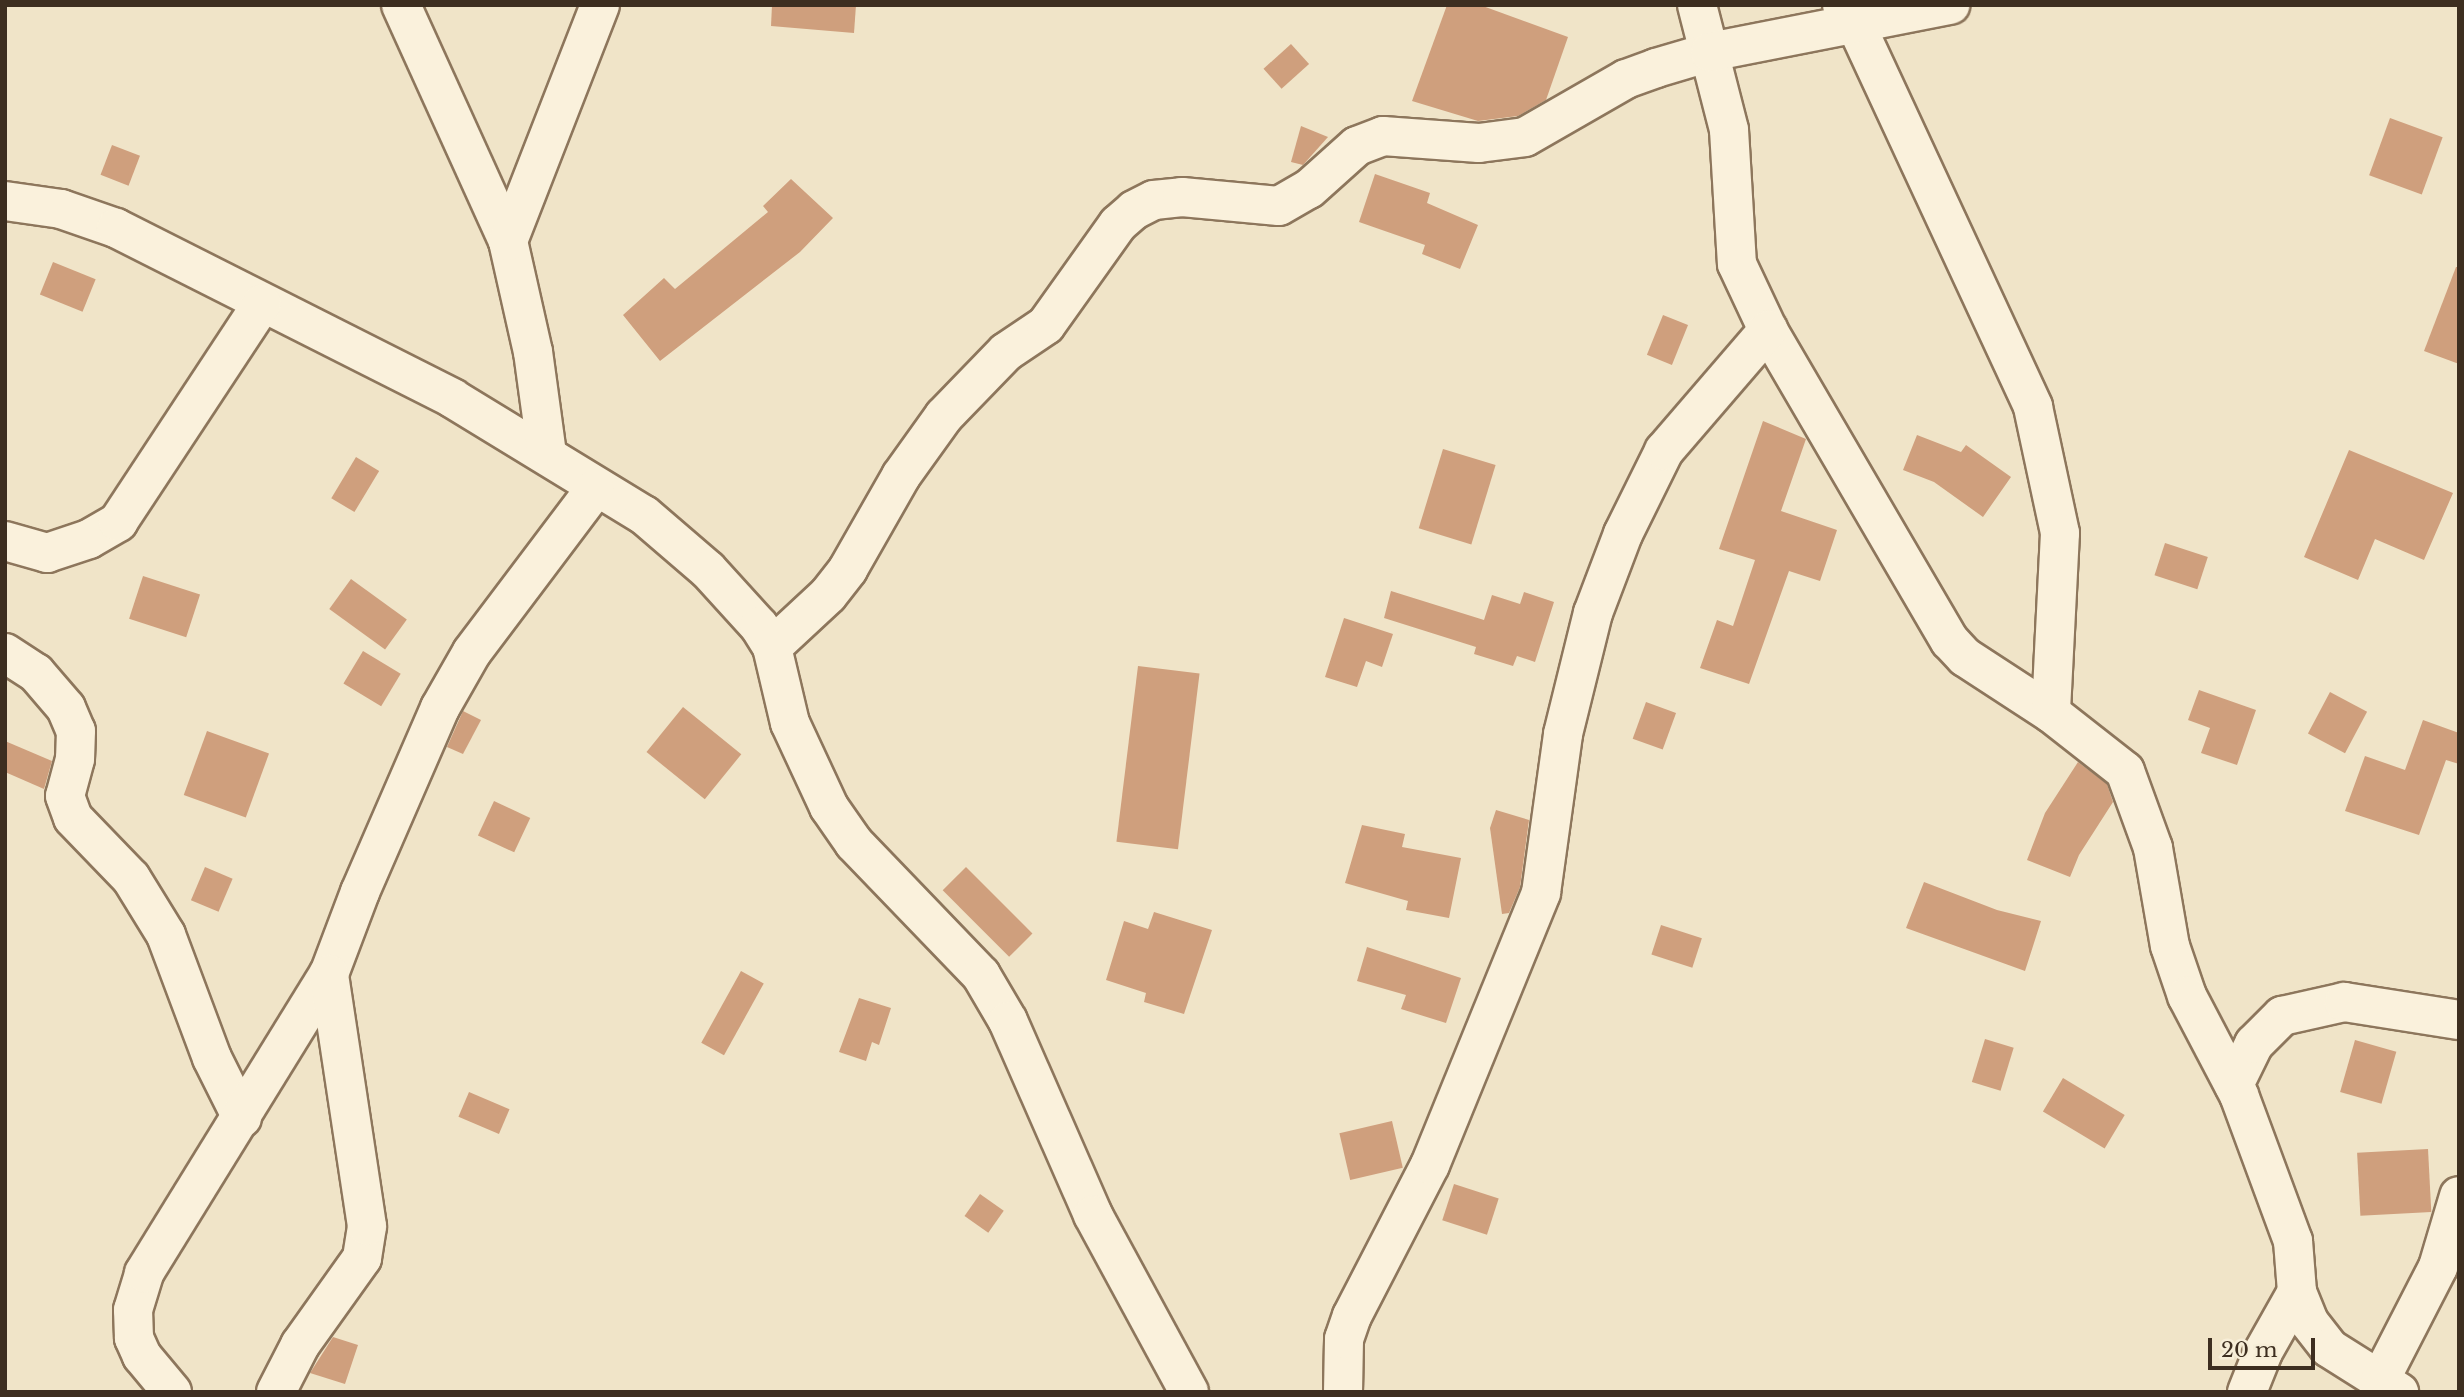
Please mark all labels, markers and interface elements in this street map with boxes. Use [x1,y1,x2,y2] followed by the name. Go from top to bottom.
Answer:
[2212,1324,2319,1368] scale bar
[2221,1337,2278,1363] text: 20 m

